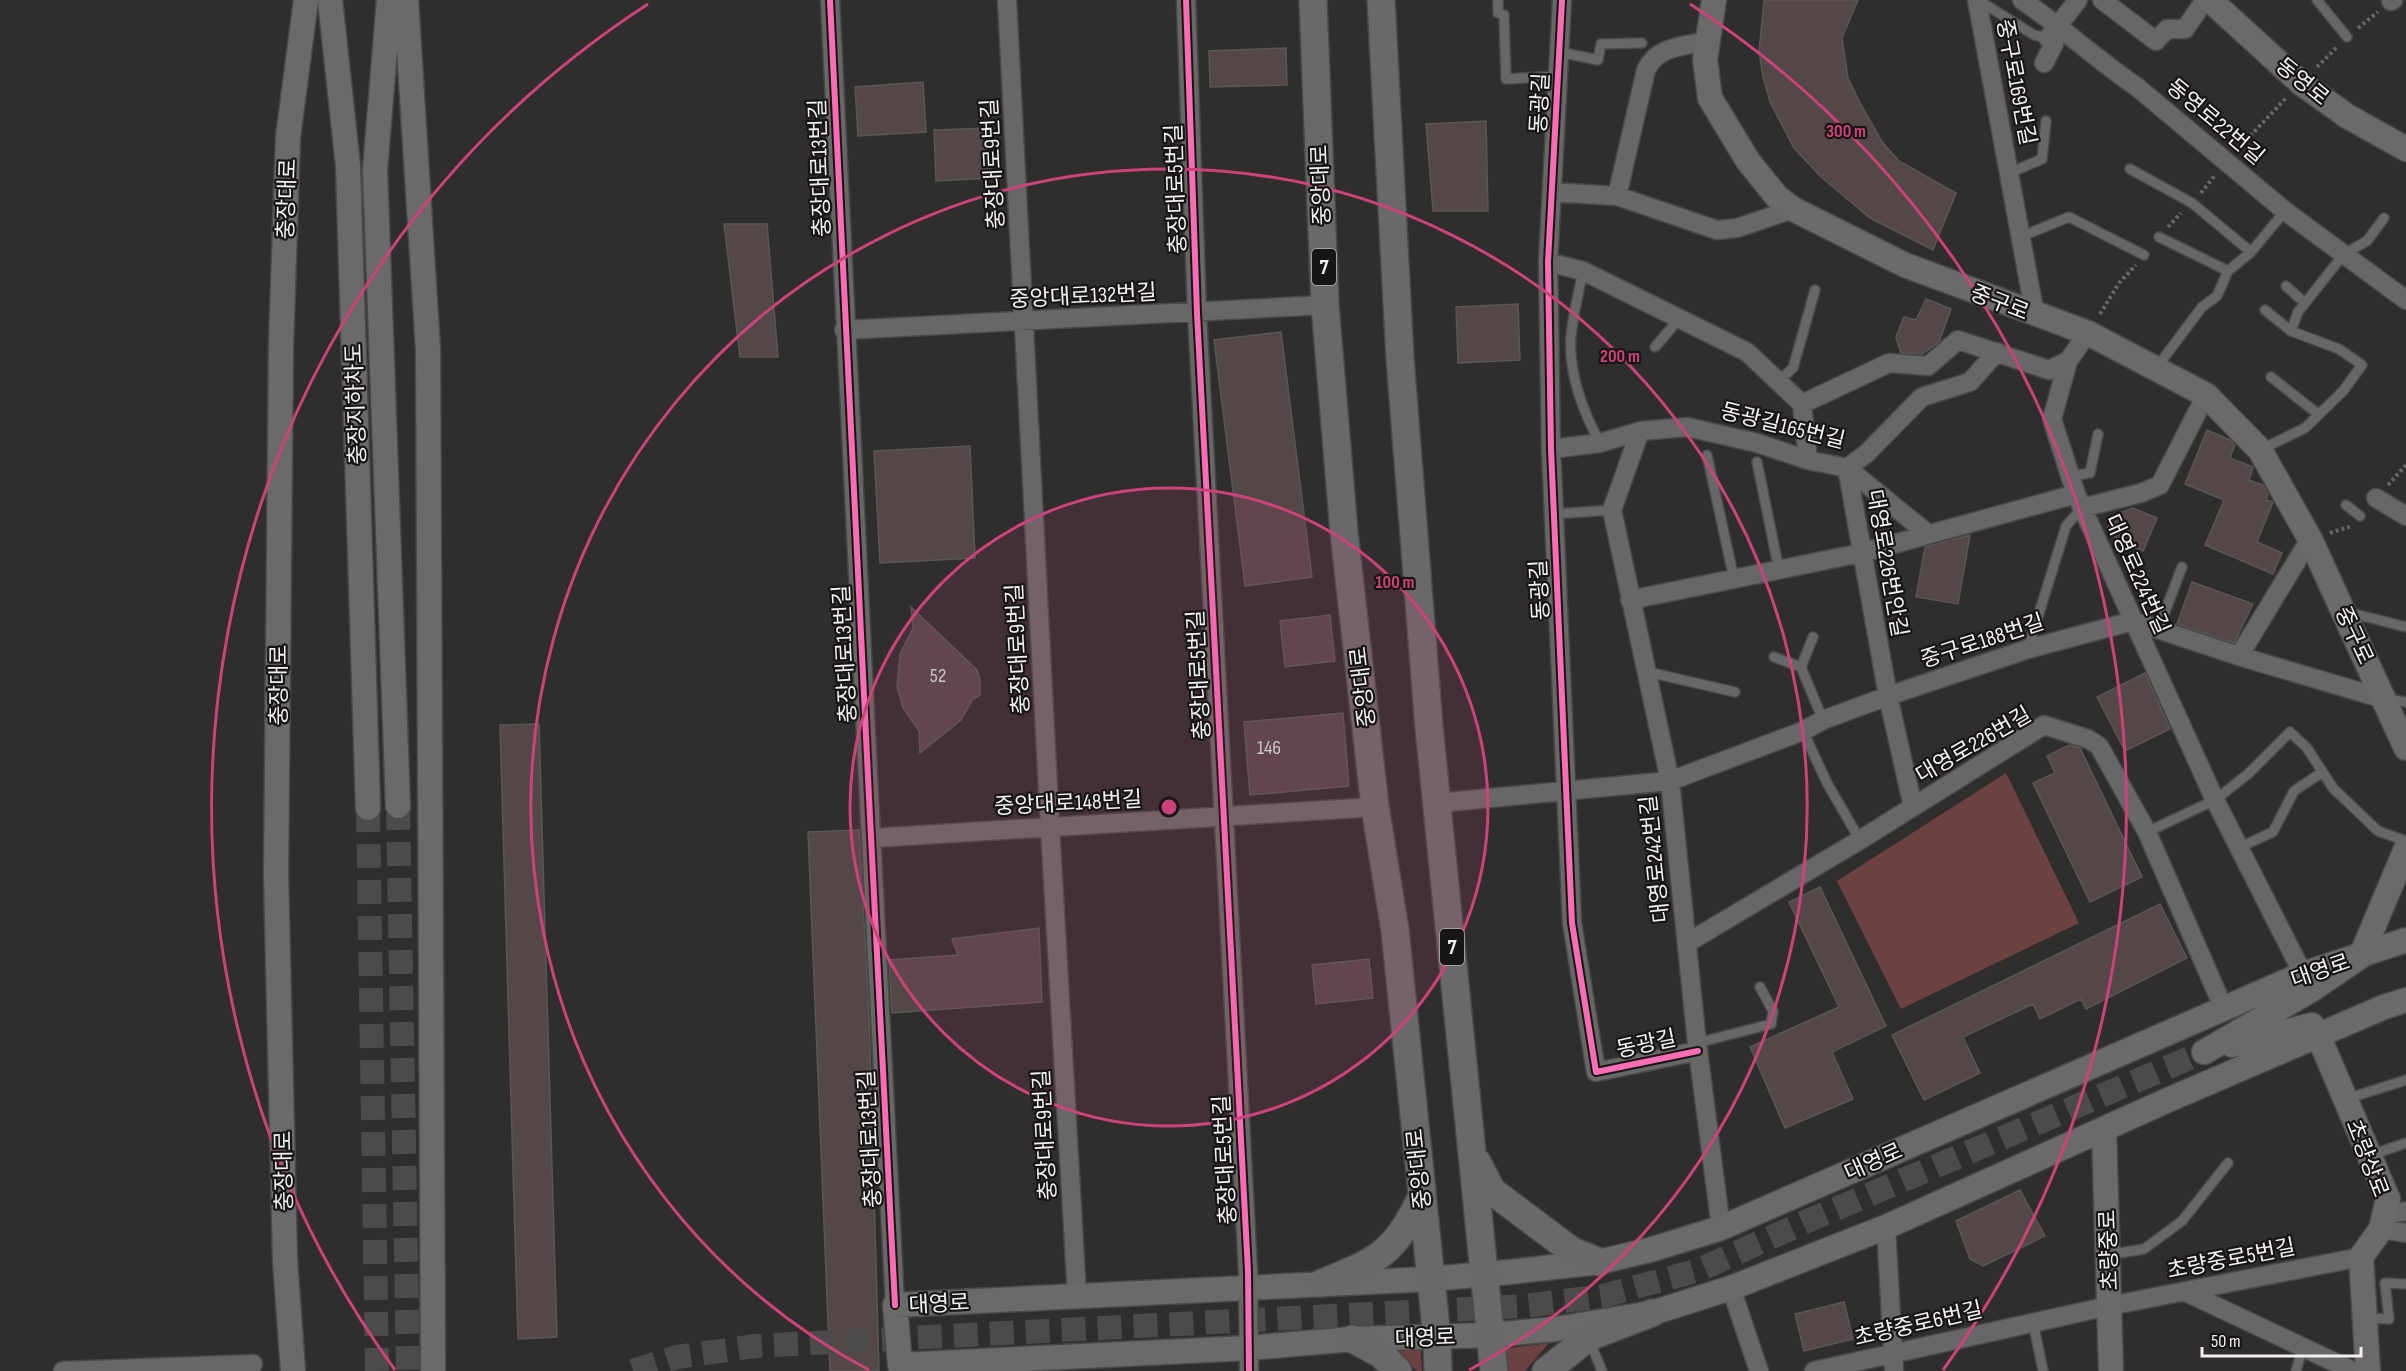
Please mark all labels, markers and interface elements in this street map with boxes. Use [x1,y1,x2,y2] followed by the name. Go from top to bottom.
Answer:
[1990,17,2041,148] street label: 중구로169번길
[2270,53,2334,112] street label: 동영로
[1525,72,1556,134] street label: 동광길
[2161,73,2269,171] street label: 동영로22번길
[805,98,836,238] street label: 충장대로13번길
[977,98,1010,230] street label: 충장대로9번길
[1826,121,1866,142] text: 300 m
[1161,123,1192,255] street label: 충장대로5번길
[1307,144,1336,226] street label: 중앙대로
[273,158,302,240] street label: 충장대로
[1312,249,1336,285] road number: 7
[1009,279,1157,314] street label: 중앙대로132번길
[1966,280,2033,327] street label: 중구로
[341,343,372,465] street label: 충장지하차도
[1600,346,1640,367] text: 200 m
[1718,398,1848,455] street label: 동광길165번길
[1860,487,1913,639] street label: 대영로226번안길
[2098,510,2175,639] street label: 대영로224번길
[1525,559,1556,621] street label: 동광길
[1376,572,1415,593] text: 100 m
[1002,583,1035,715] street label: 충장대로9번길
[828,584,863,724] street label: 충장대로13번길
[2329,602,2379,669] street label: 중구로
[1183,609,1216,741] street label: 충장대로5번길
[1917,609,2048,674] street label: 중구로188번길
[266,645,293,725] street label: 충장대로
[1345,645,1382,729] street label: 중앙대로
[930,664,946,688] house number: 52
[1911,701,2036,789] street label: 대영로226번길
[1257,736,1281,760] house number: 146
[993,786,1143,821] street label: 중앙대로148번길
[1635,794,1676,924] street label: 대영로242번길
[1159,797,1179,817] centre of rings
[1440,929,1464,965] road number: 7
[2287,949,2354,994] street label: 대영로
[1614,1025,1679,1064] street label: 동광길
[853,1069,888,1209] street label: 충장대로13번길
[1029,1069,1062,1201] street label: 충장대로9번길
[1209,1094,1242,1226] street label: 충장대로5번길
[2339,1116,2394,1201] street label: 초량상로
[1402,1127,1437,1211] street label: 중앙대로
[270,1130,299,1212] street label: 충장대로
[1840,1138,1907,1187] street label: 대영로
[2095,1209,2124,1291] street label: 초량중로
[2165,1234,2298,1285] street label: 초량중로5번길
[908,1289,970,1320] street label: 대영로
[1851,1297,1985,1352] street label: 초량중로6번길
[2202,1320,2361,1358] scale bar
[1394,1324,1456,1353] street label: 대영로
[2211,1331,2241,1352] text: 50 m

